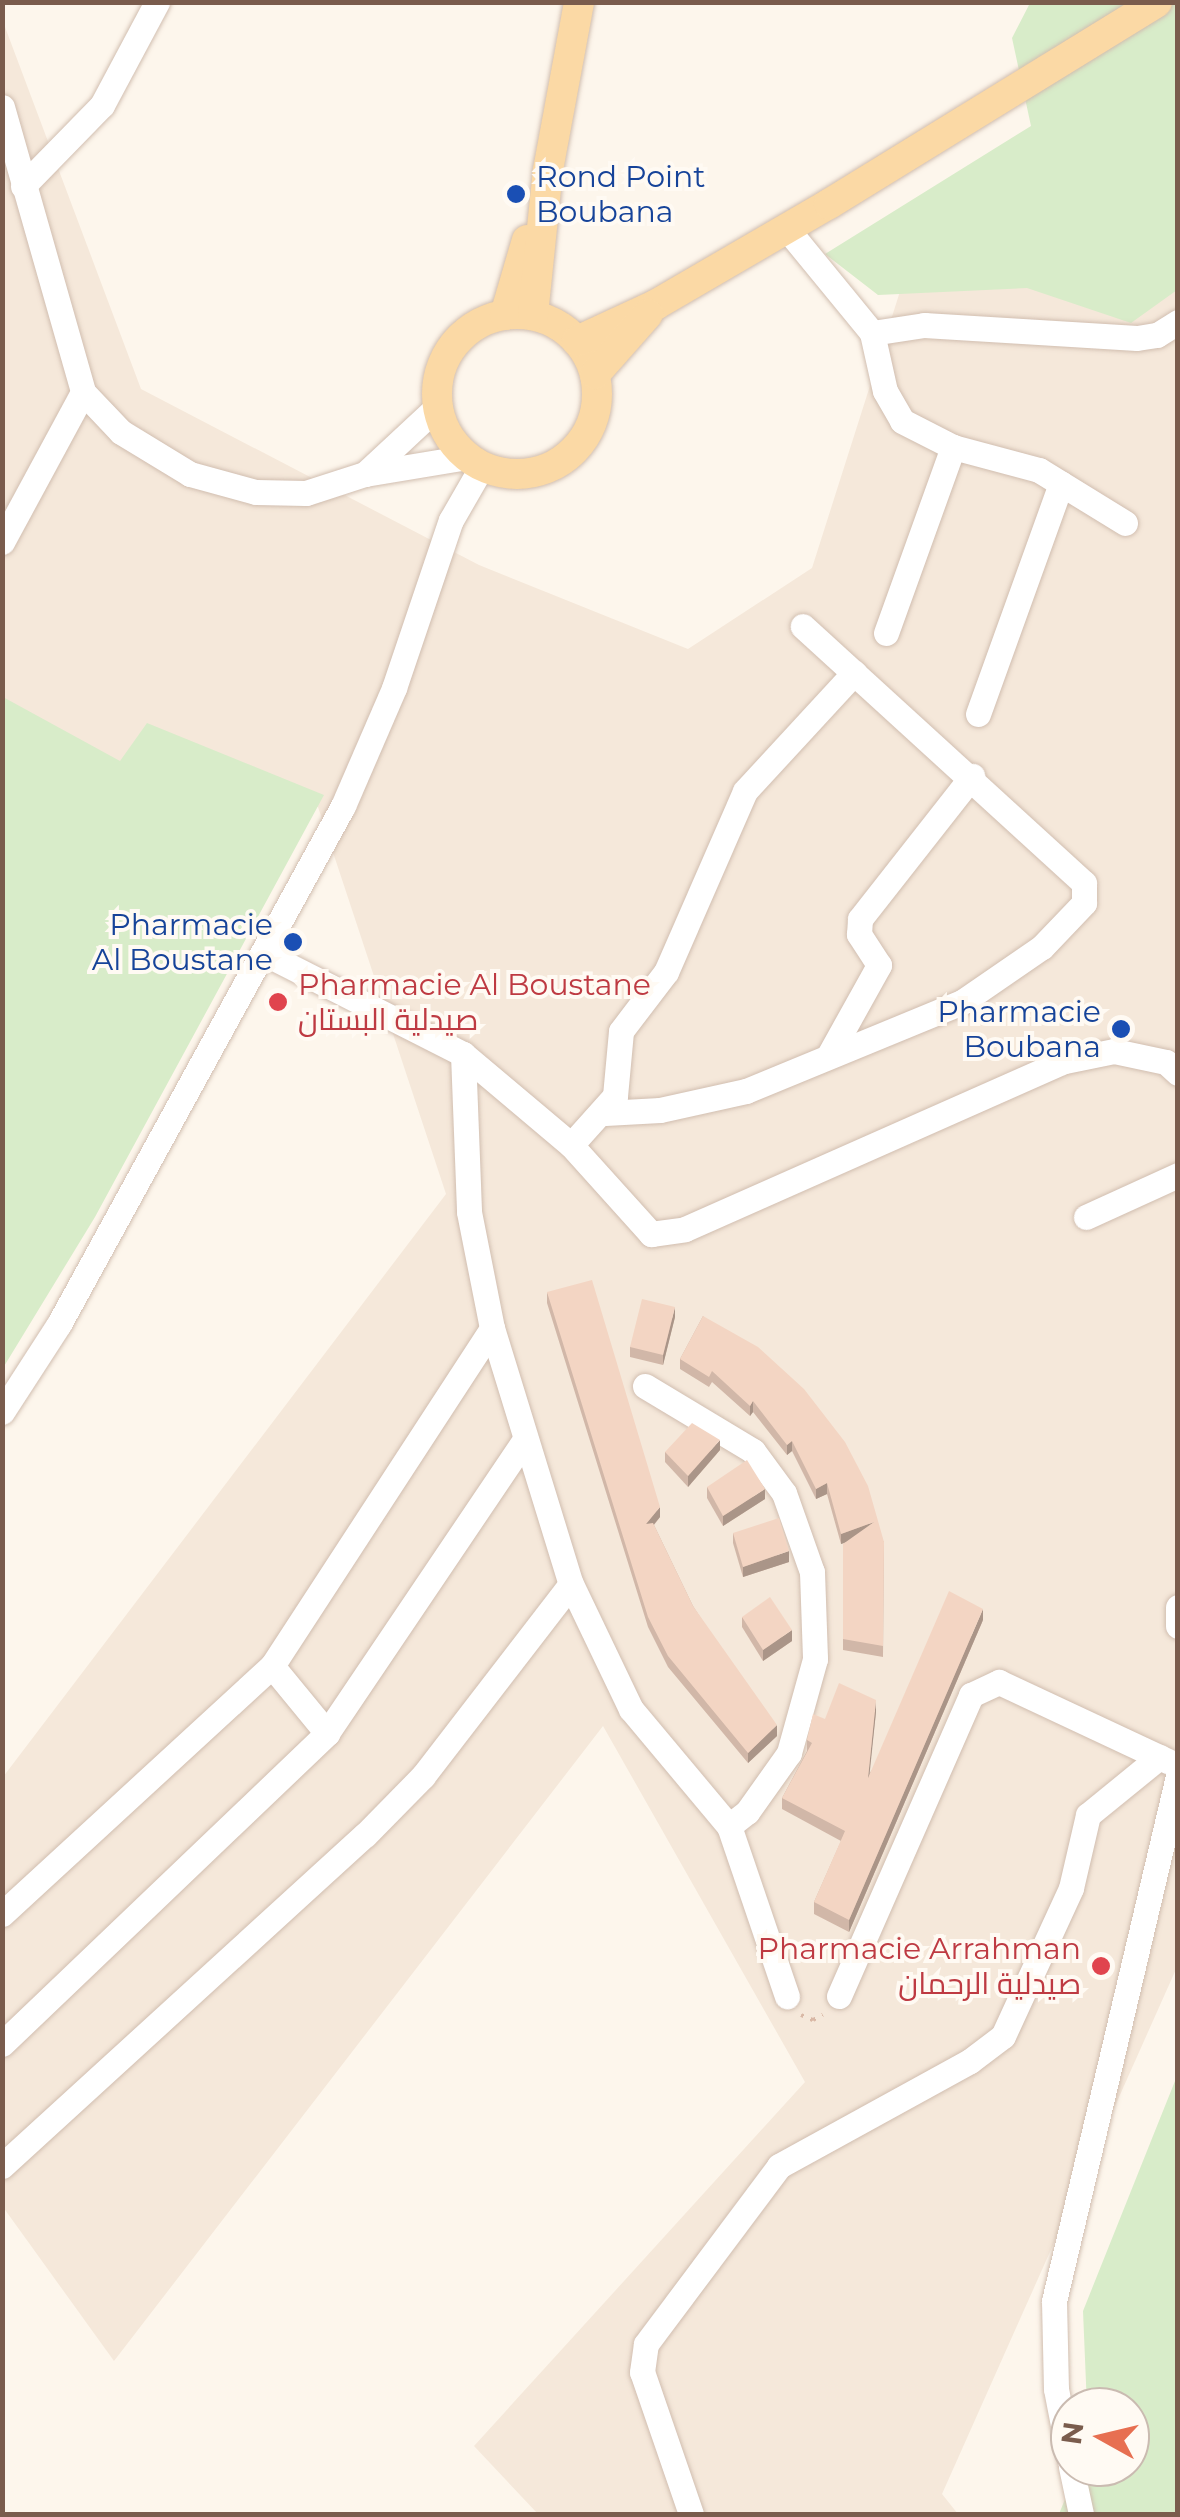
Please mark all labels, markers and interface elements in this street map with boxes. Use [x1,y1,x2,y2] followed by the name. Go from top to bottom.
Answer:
[536,159,705,230] place label: Rond Point Boubana
[505,183,527,205] marker: Rond Point Boubana
[92,907,273,978] place label: Pharmacie Al Boustane
[282,931,304,953] marker: Pharmacie Al Boustane
[298,967,651,1038] place label: Pharmacie Al Boustane صيدلية البستان
[267,991,289,1013] marker: Pharmacie Al Boustane صيدلية البستان
[937,994,1101,1064] place label: Pharmacie Boubana
[1110,1018,1132,1040] marker: Pharmacie Boubana
[758,1931,1081,2002] place label: Pharmacie Arrahman صيدلية الرحمان
[1090,1955,1112,1977] marker: Pharmacie Arrahman صيدلية الرحمان
[1050,2387,1150,2487] north arrow
[1054,2420,1091,2447] text: N

